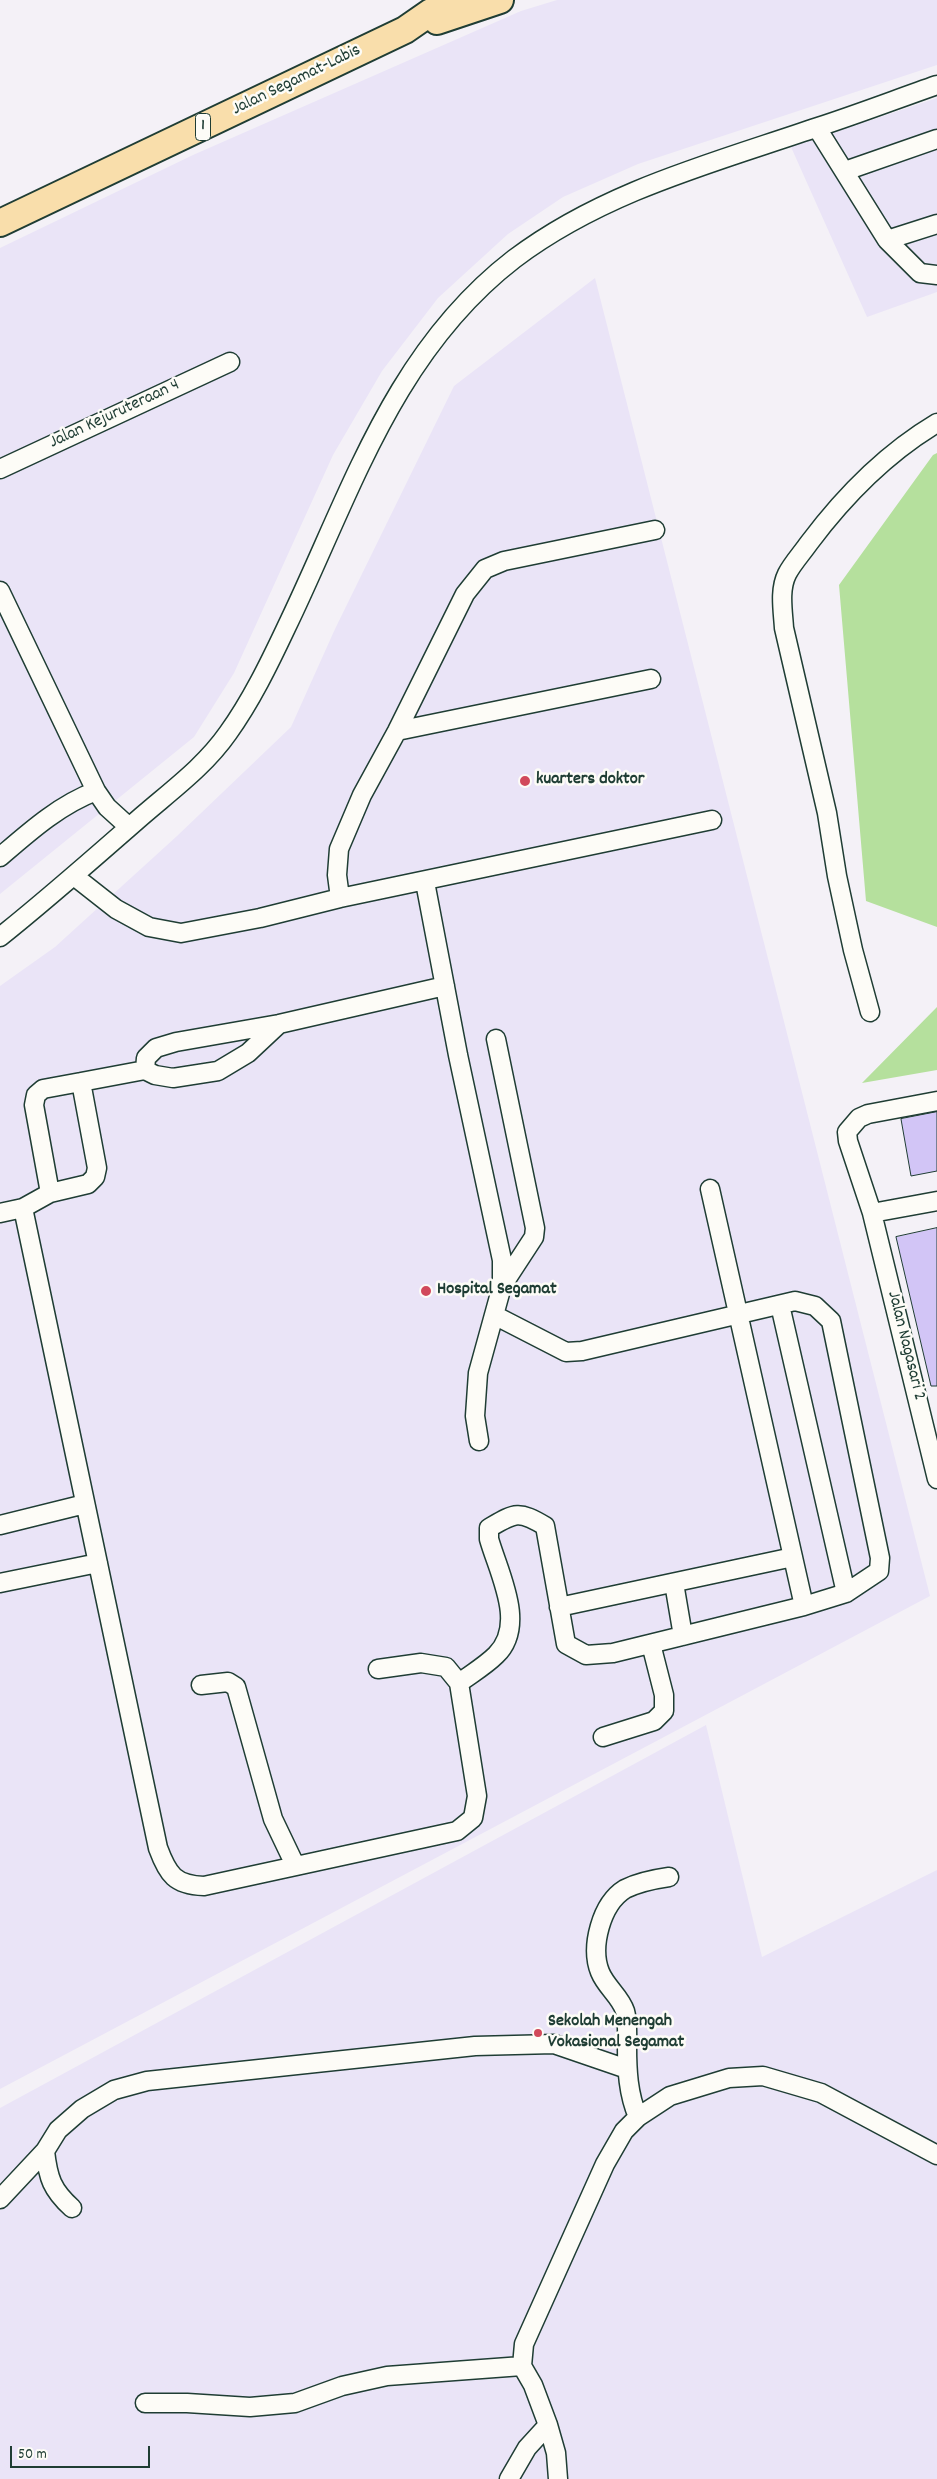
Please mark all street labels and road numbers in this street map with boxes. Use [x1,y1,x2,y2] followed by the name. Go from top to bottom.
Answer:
[229,41,365,121] street label: Jalan Segamat-Labis
[196,114,210,140] road number: 1
[46,375,184,455] street label: Jalan Kejuruteraan 4
[881,1289,929,1403] street label: Jalan Nagasari 2

